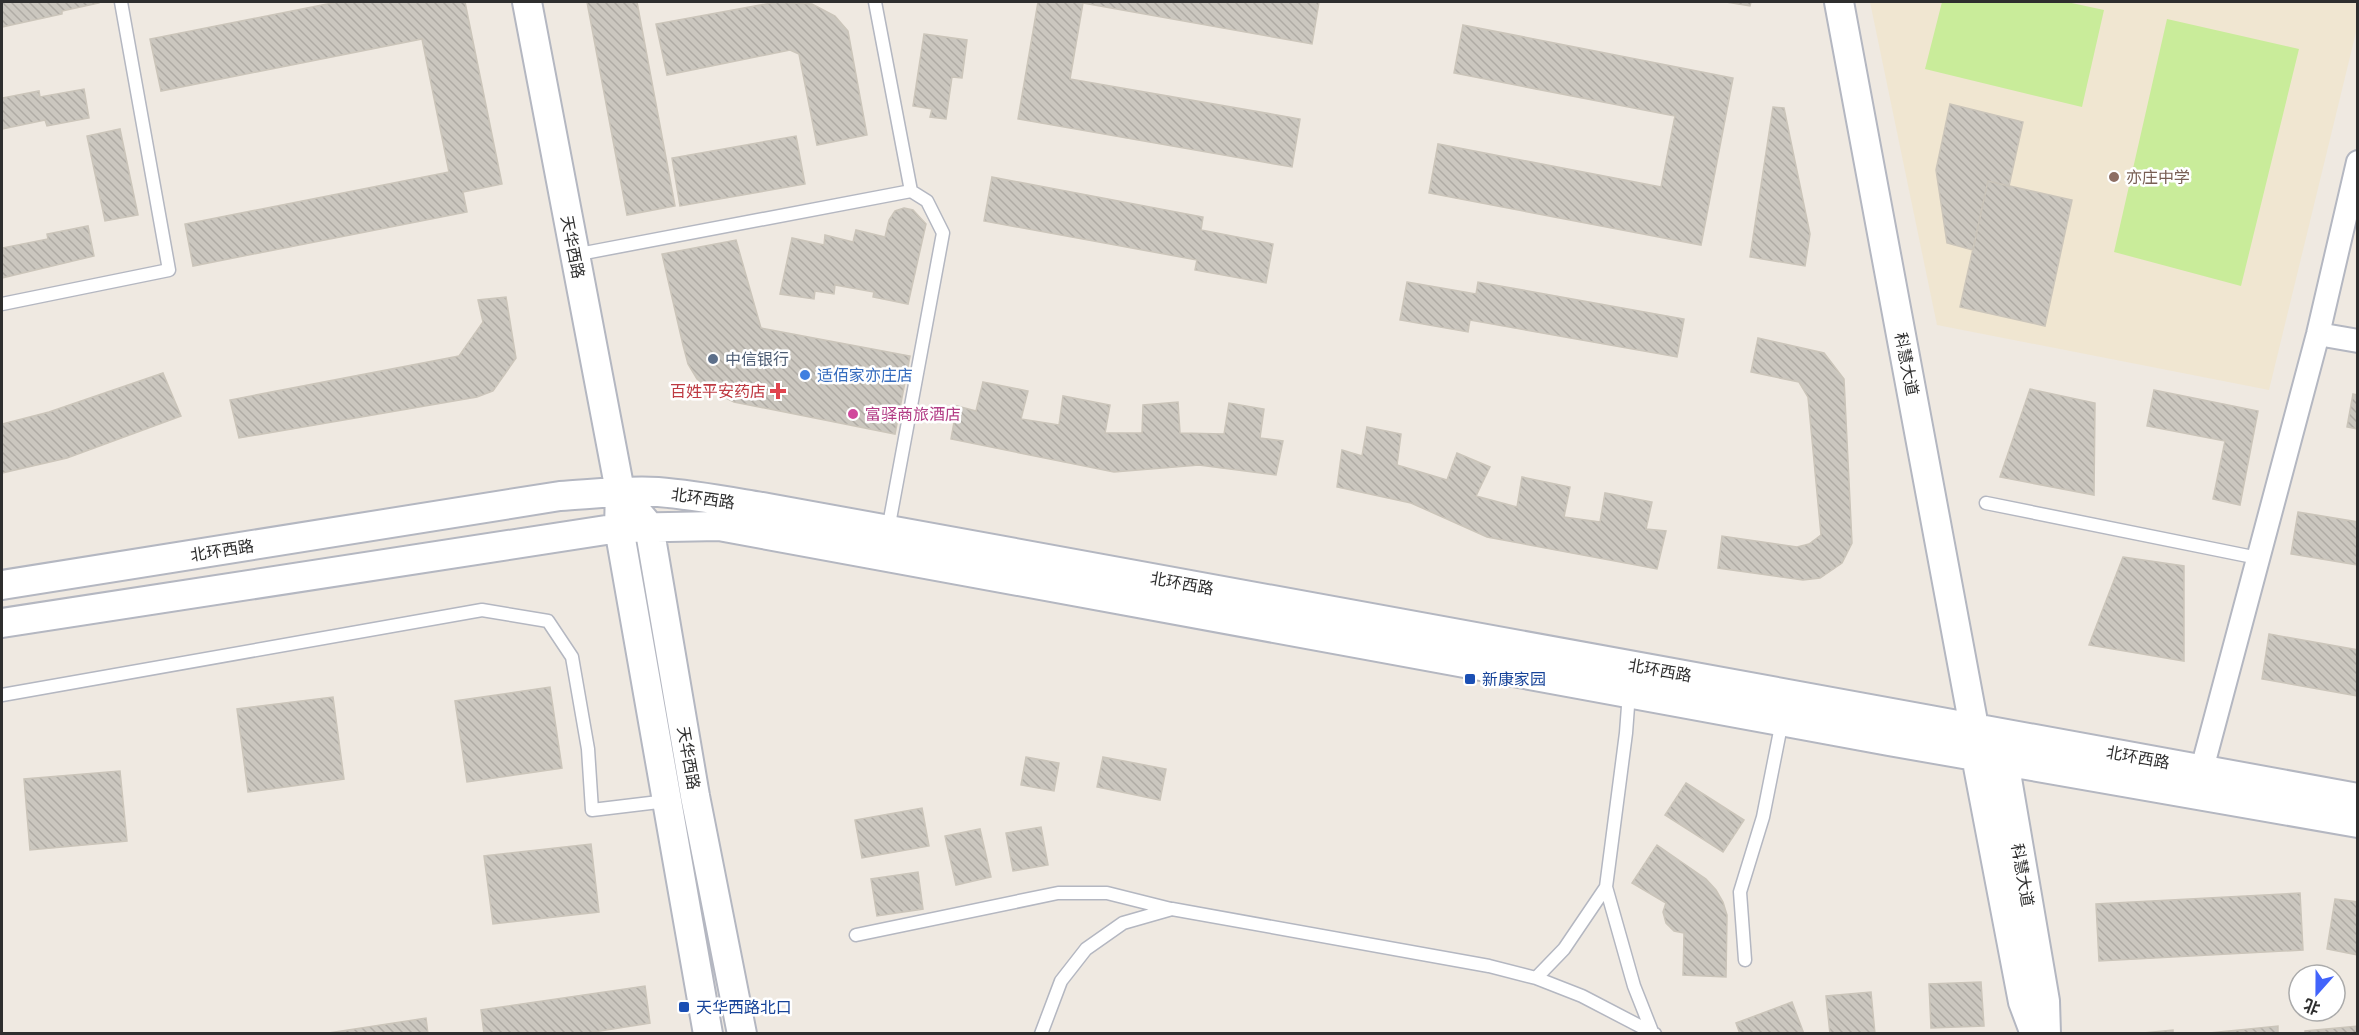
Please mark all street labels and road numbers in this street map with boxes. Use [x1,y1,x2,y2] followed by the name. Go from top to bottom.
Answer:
[557,214,589,280] street label: 天华西路
[1891,331,1923,397] street label: 科慧大道
[670,484,736,512] street label: 北环西路
[189,535,255,565] street label: 北环西路
[1149,568,1215,598] street label: 北环西路
[1627,655,1693,685] street label: 北环西路
[674,725,704,791] street label: 天华西路
[2105,742,2171,772] street label: 北环西路
[2008,842,2038,908] street label: 科慧大道

